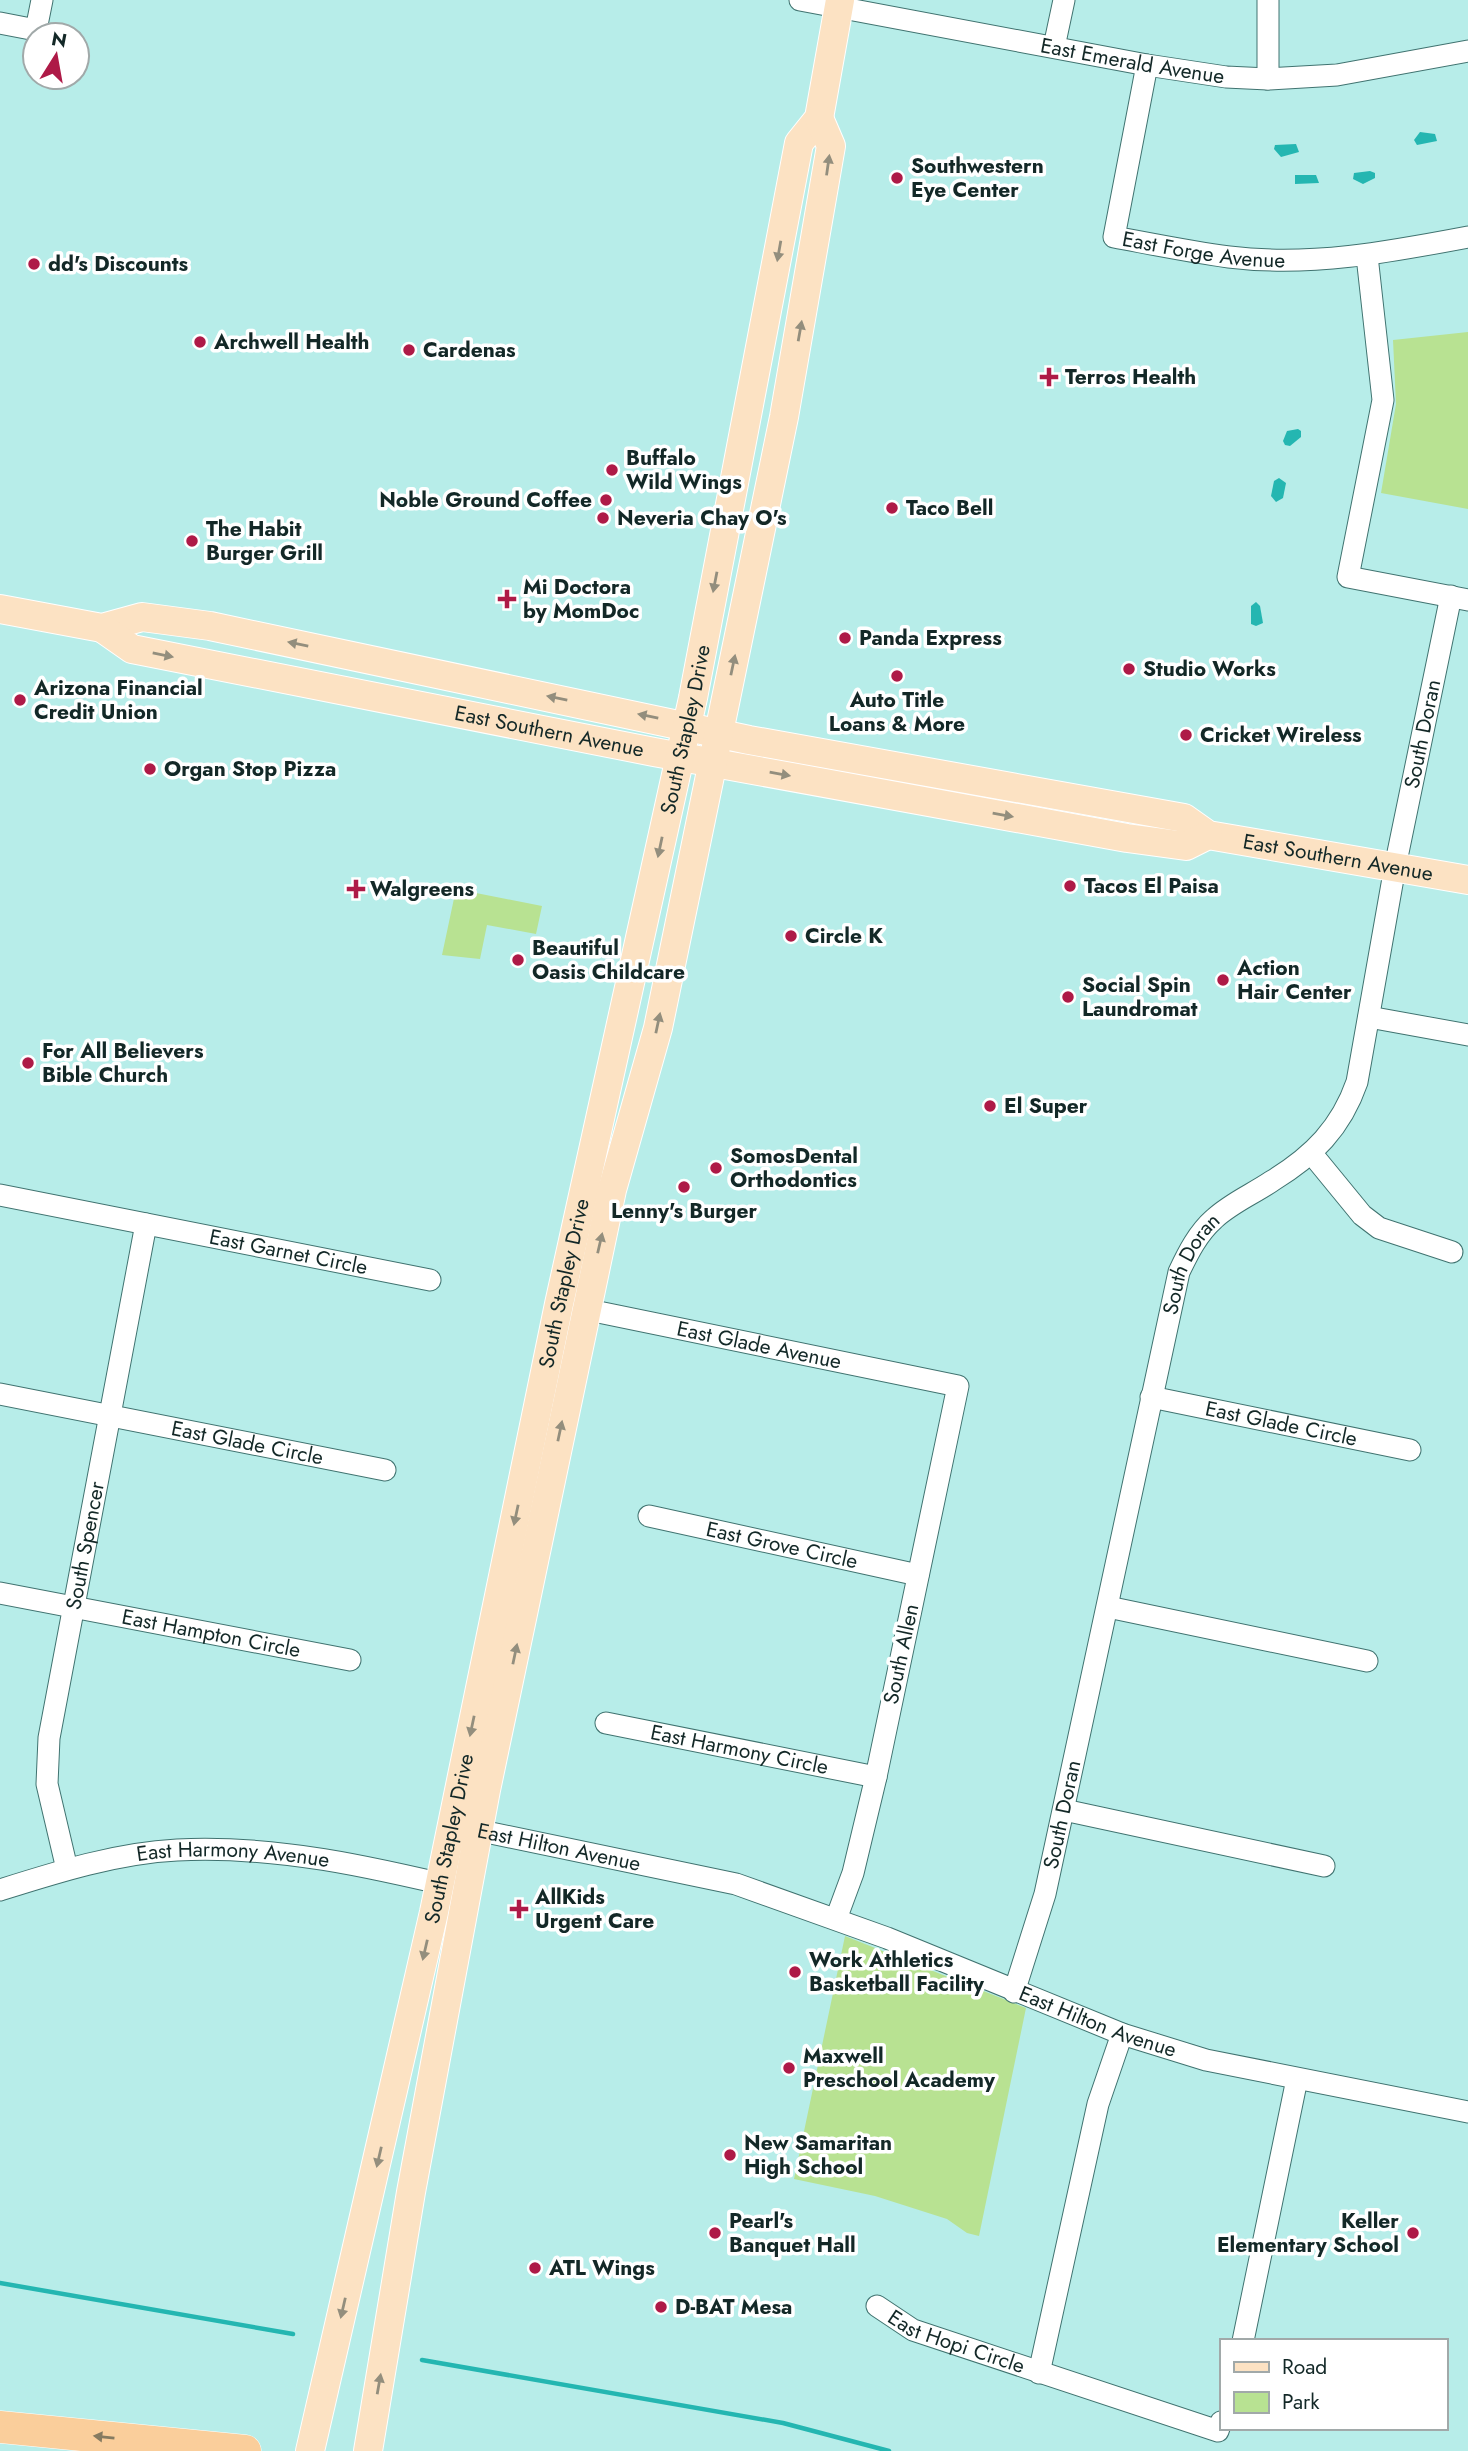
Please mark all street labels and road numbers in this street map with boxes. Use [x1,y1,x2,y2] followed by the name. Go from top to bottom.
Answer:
[1038,30,1227,92] street label: East Emerald Avenue
[1120,224,1285,275] street label: East Forge Avenue
[653,642,718,817] street label: South Stapley Drive
[1397,677,1448,791] street label: South Doran
[452,698,647,765] street label: East Southern Avenue
[1241,826,1435,889] street label: East Southern Avenue
[531,1196,597,1371] street label: South Stapley Drive
[1155,1206,1227,1317] street label: South Doran
[207,1222,370,1282] street label: East Garnet Circle
[674,1314,844,1377] street label: East Glade Avenue
[1203,1393,1360,1454] street label: East Glade Circle
[169,1413,326,1472] street label: East Glade Circle
[59,1478,112,1612] street label: South Spencer
[703,1514,861,1576] street label: East Grove Circle
[876,1601,926,1707] street label: South Allen
[119,1602,303,1665] street label: East Hampton Circle
[648,1717,831,1782] street label: East Harmony Circle
[417,1751,481,1926] street label: South Stapley Drive
[1036,1757,1088,1872] street label: South Doran
[475,1816,644,1879] street label: East Hilton Avenue
[134,1834,332,1875] street label: East Harmony Avenue
[1014,1978,1180,2065] street label: East Hilton Avenue
[882,2302,1029,2381] street label: East Hopi Circle

